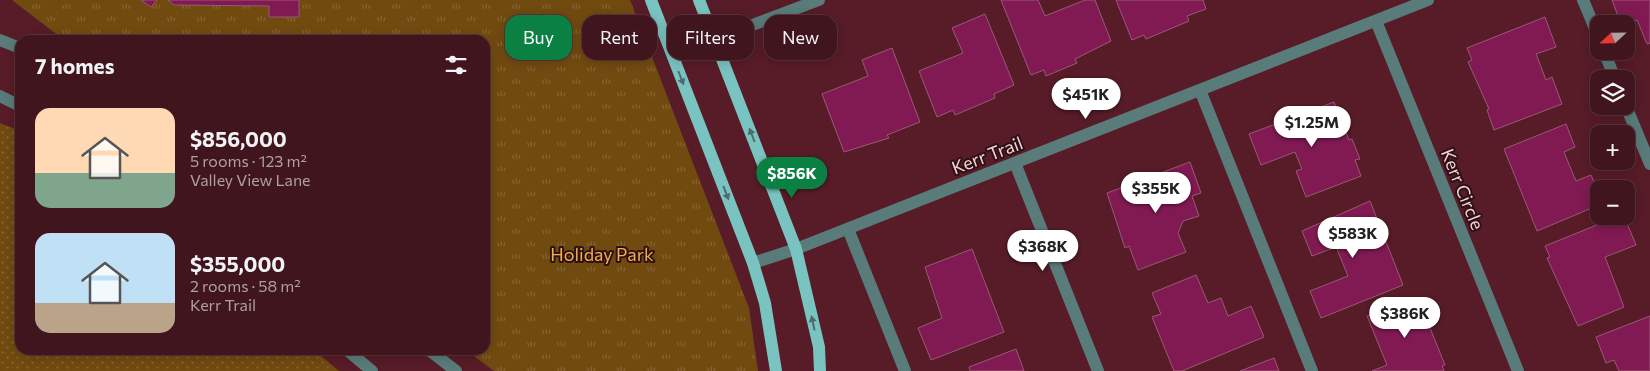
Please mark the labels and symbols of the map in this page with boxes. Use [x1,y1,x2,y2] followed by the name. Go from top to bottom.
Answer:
[1590,15,1635,60] north arrow
[677,71,685,86] one-way arrow
[1051,78,1121,120] pin: $451K
[1271,106,1353,148] pin: $1.25M
[748,128,756,143] one-way arrow
[948,131,1026,179] street label: Kerr Trail
[1437,145,1489,233] street label: Kerr Circle
[757,156,827,199] pin: $856K
[1121,172,1191,214] pin: $355K
[722,186,730,200] one-way arrow
[1318,216,1388,259] pin: $583K
[1008,230,1078,272] pin: $368K
[550,243,654,265] park label: Holiday Park
[1370,296,1440,339] pin: $386K
[809,314,817,330] one-way arrow

